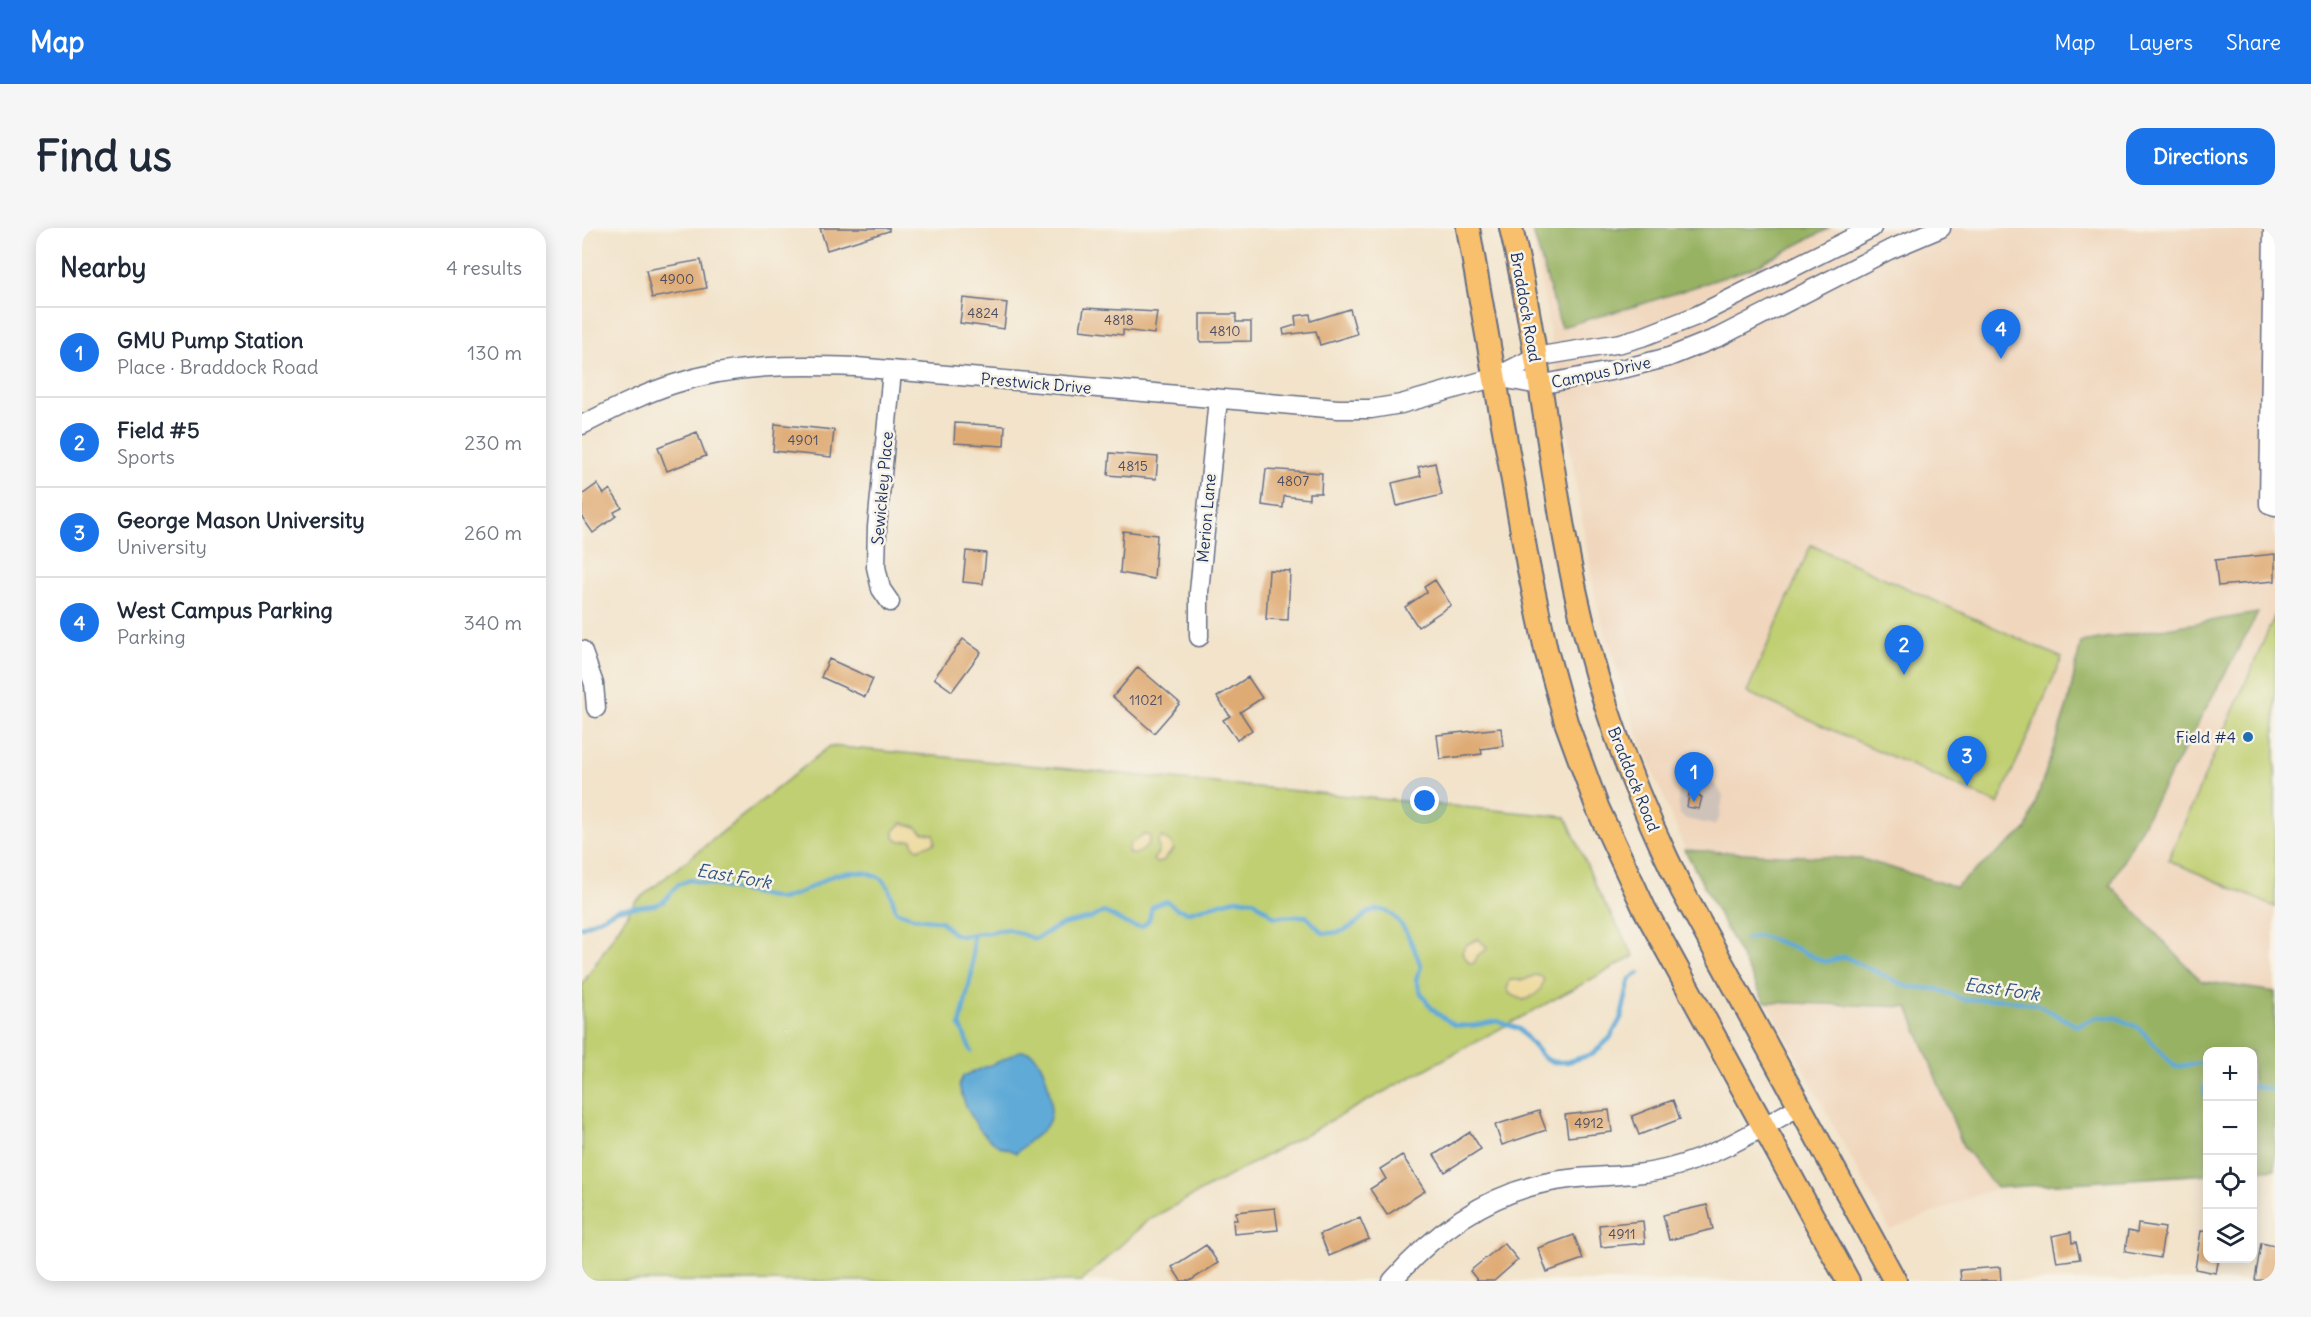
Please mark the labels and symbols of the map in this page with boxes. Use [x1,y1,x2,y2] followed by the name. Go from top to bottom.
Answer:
[1506,250,1546,364] street label: Braddock Road
[660,270,694,288] house number: 4900
[967,304,999,322] house number: 4824
[1982,310,2020,359] pin: 4
[1104,311,1134,329] house number: 4818
[1210,322,1240,340] house number: 4810
[1550,352,1652,392] street label: Campus Drive
[980,368,1092,398] street label: Prestwick Drive
[867,430,897,546] street label: Sewickley Place
[788,431,818,449] house number: 4901
[1118,457,1148,475] house number: 4815
[1277,472,1309,490] house number: 4807
[1192,473,1220,563] street label: Merion Lane
[1884,626,1924,675] pin: 2
[1129,691,1163,709] house number: 11021
[1604,724,1664,834] street label: Braddock Road
[2176,727,2236,747] place label: Field #4
[2241,730,2255,744] marker: Field #4
[1948,736,1986,786] pin: 3
[1674,752,1714,802] pin: 1
[1410,786,1439,815] your location
[695,858,775,894] water label: East Fork
[1963,972,2043,1006] water label: East Fork
[1574,1114,1604,1132] house number: 4912
[1608,1225,1636,1243] house number: 4911

